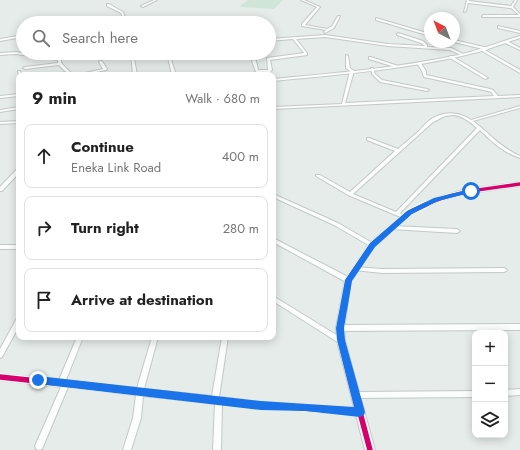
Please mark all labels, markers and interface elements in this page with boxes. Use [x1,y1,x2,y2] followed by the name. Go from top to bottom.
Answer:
[424,12,460,48] north arrow
[16,16,276,60] search box
[30,27,52,49] icon: search
[62,27,138,49] text: Search here
[32,86,77,110] text: 9 min
[185,89,260,108] text: Walk · 680 m
[71,136,134,158] text: Continue
[33,145,55,167] icon: ahead
[222,147,259,166] text: 400 m
[71,158,161,177] text: Eneka Link Road
[462,182,480,200] route start
[33,217,55,239] icon: right
[71,217,139,239] text: Turn right
[223,219,259,238] text: 280 m
[33,289,55,311] icon: arrive
[71,289,213,311] text: Arrive at destination
[472,330,508,438] map controls
[472,330,508,366] button: +
[472,366,508,402] button: −
[29,371,47,389] route end
[472,402,508,438] button: layers

